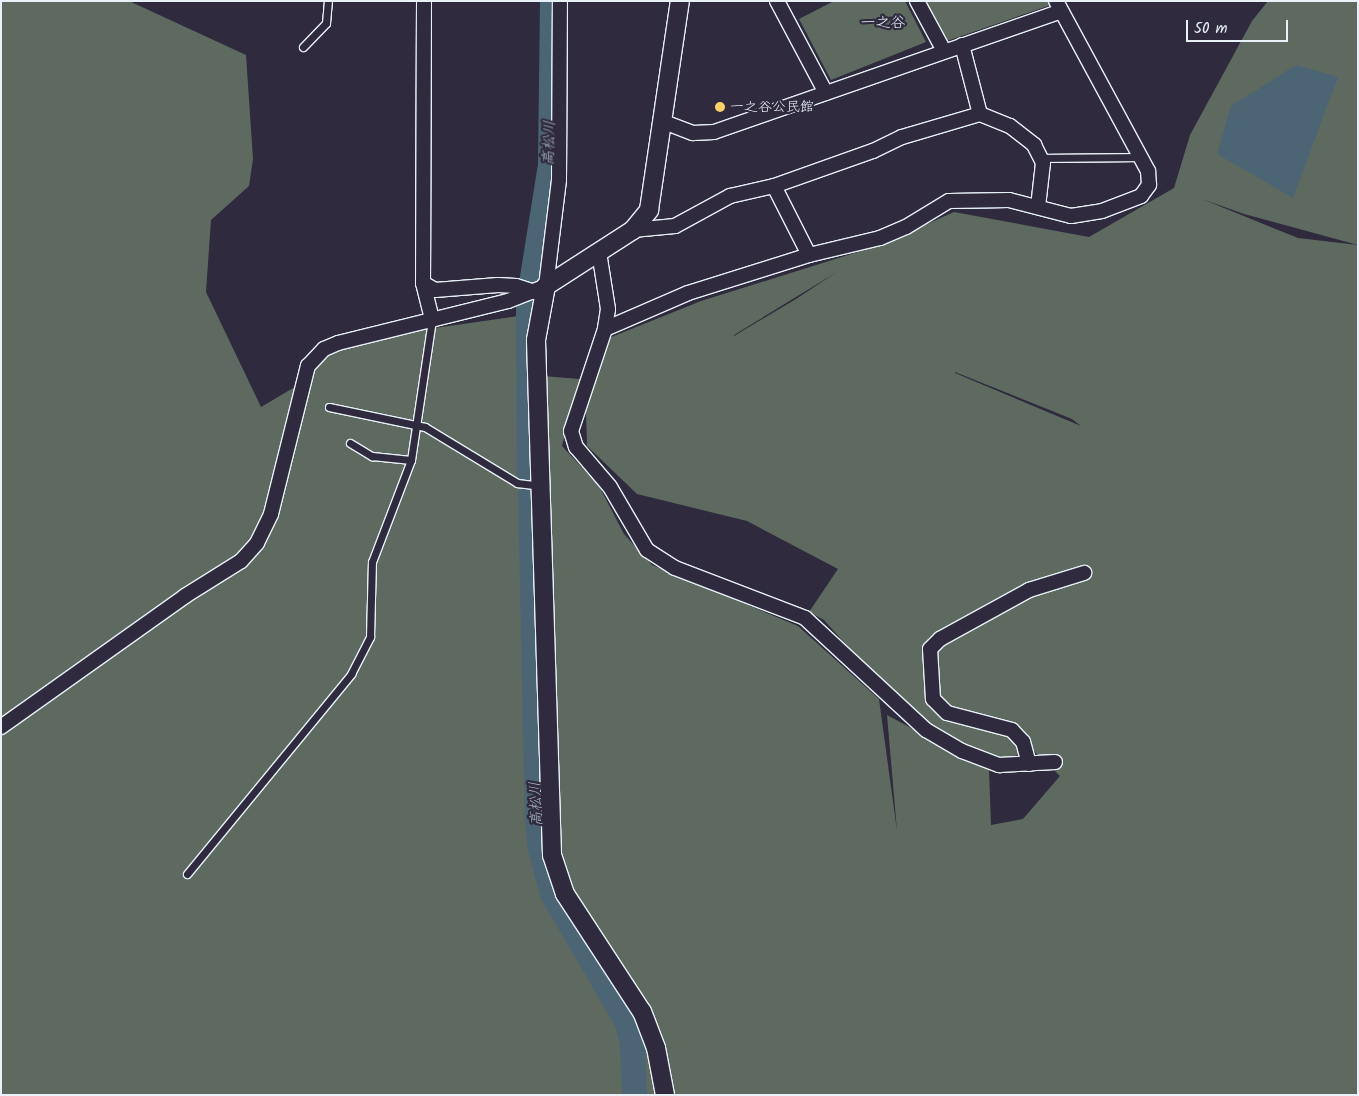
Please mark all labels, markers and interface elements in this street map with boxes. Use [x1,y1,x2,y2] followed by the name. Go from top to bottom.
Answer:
[1189,10,1292,42] scale bar
[861,15,905,33] district label: 一之谷
[1194,17,1228,41] text: 50 m
[730,99,814,115] place label: 一之谷公民館
[714,101,726,113] marker: 一之谷公民館
[540,120,560,166] water label: 高松川
[527,781,547,827] water label: 高松川

